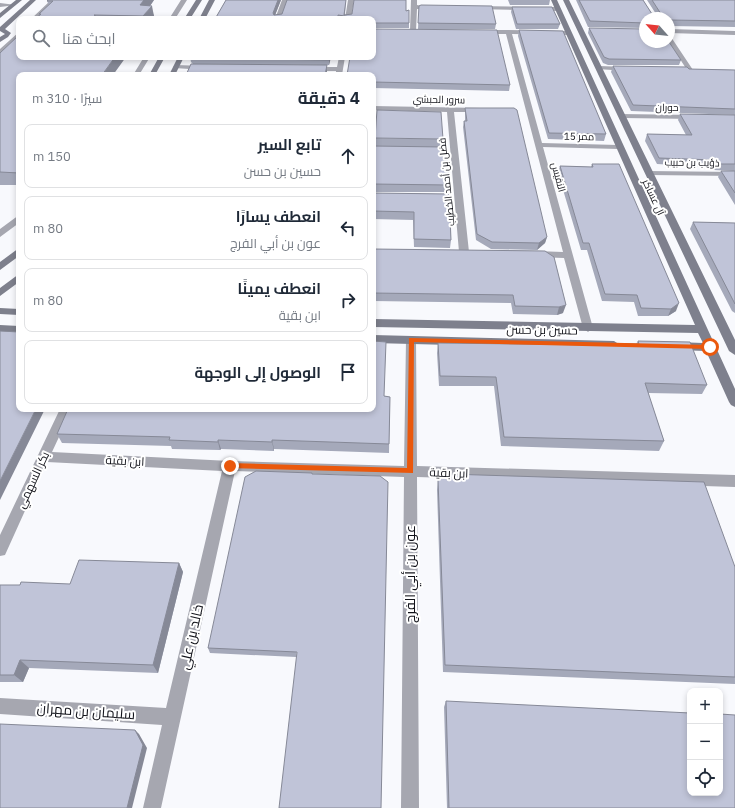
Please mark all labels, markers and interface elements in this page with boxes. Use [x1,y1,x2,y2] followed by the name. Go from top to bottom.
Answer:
[639,12,675,48] north arrow
[16,16,376,60] search box
[30,27,52,49] icon: search
[62,29,116,48] text: ابحث هنا
[298,87,360,109] text: 4 دقيقة
[32,90,102,107] text: سيرًا · 310 m
[413,93,465,107] street label: سرور الحبشي
[655,101,679,114] street label: حوران
[564,130,594,143] street label: ممر 15
[258,135,321,154] text: تابع السير
[435,137,458,227] street label: فضل بن أحمد الخطيب
[337,145,359,167] icon: ahead
[33,148,71,165] text: 150 m
[664,156,720,169] street label: ذؤيب بن حبيب
[548,161,569,193] street label: النفيس
[244,163,321,180] text: حسين بن حسن
[639,176,668,218] street label: آل عساكر
[236,207,321,226] text: انعطف يسارًا
[337,217,359,239] icon: left
[33,220,63,237] text: 80 m
[230,235,321,252] text: عون بن أبي الفرج
[237,279,321,298] text: انعطف يمينًا
[337,289,359,311] icon: right
[33,292,63,309] text: 80 m
[279,307,321,324] text: ابن بقية
[506,321,578,338] street label: حسين بن حسن
[701,338,719,356] route start
[337,361,359,383] icon: arrive
[194,363,321,382] text: الوصول إلى الوجهة
[13,449,55,512] street label: بكر السهمي
[105,452,145,469] street label: ابن بقية
[221,457,239,475] route end
[429,464,469,481] street label: ابن بقية
[401,525,422,623] street label: عون بن أبي الفرج
[175,603,210,672] street label: خالد بن علي
[687,688,723,796] map controls
[687,688,723,724] button: +
[36,699,136,723] street label: سليمان بن مهران
[687,724,723,760] button: −
[687,760,723,796] button: locate

